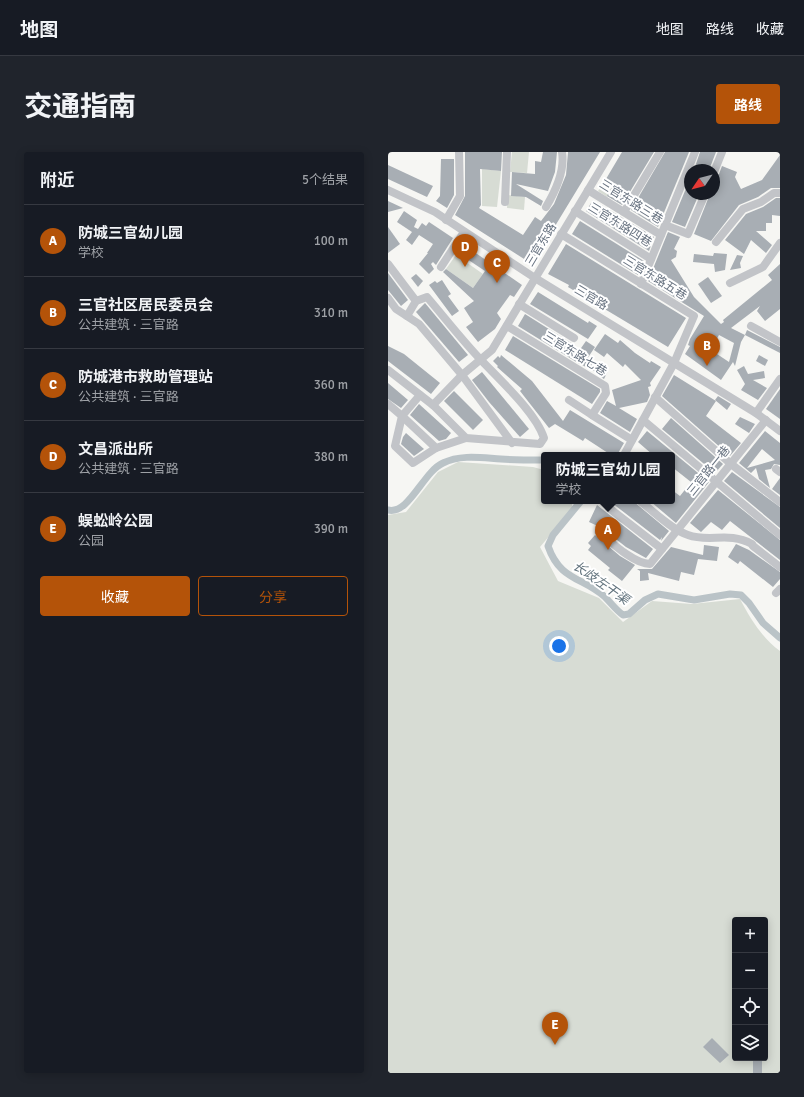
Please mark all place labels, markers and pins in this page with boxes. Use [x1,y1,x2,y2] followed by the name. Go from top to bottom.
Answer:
[452,234,478,267] pin: D
[484,250,510,283] pin: C
[694,333,720,366] pin: B
[595,517,621,550] pin: A
[542,1012,568,1045] pin: E

